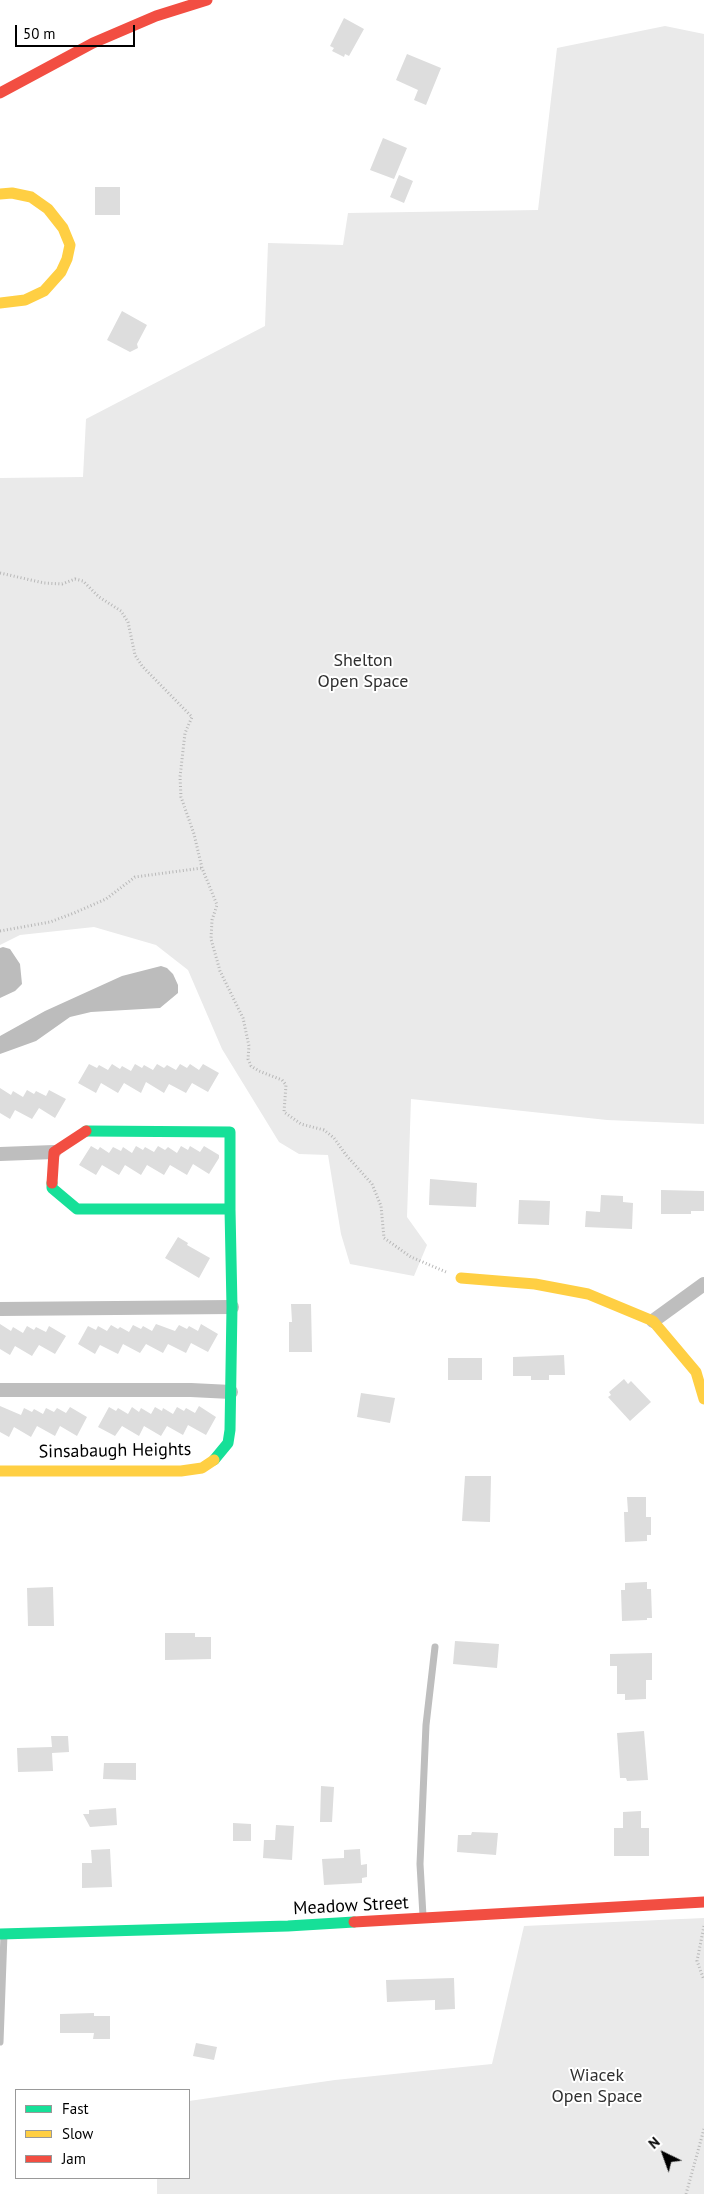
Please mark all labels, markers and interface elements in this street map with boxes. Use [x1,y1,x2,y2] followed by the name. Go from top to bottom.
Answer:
[18,15,138,47] scale bar
[23,24,56,43] text: 50 m
[318,650,408,692] park label: Shelton Open Space
[38,1439,192,1463] street label: Sinsabaugh Heights
[293,1892,409,1920] street label: Meadow Street
[552,2065,642,2108] park label: Wiacek Open Space
[15,2089,190,2179] legend
[62,2099,89,2118] text: Fast
[62,2124,93,2143] text: Slow
[639,2129,689,2179] north arrow
[645,2133,663,2153] text: N
[62,2149,86,2168] text: Jam

